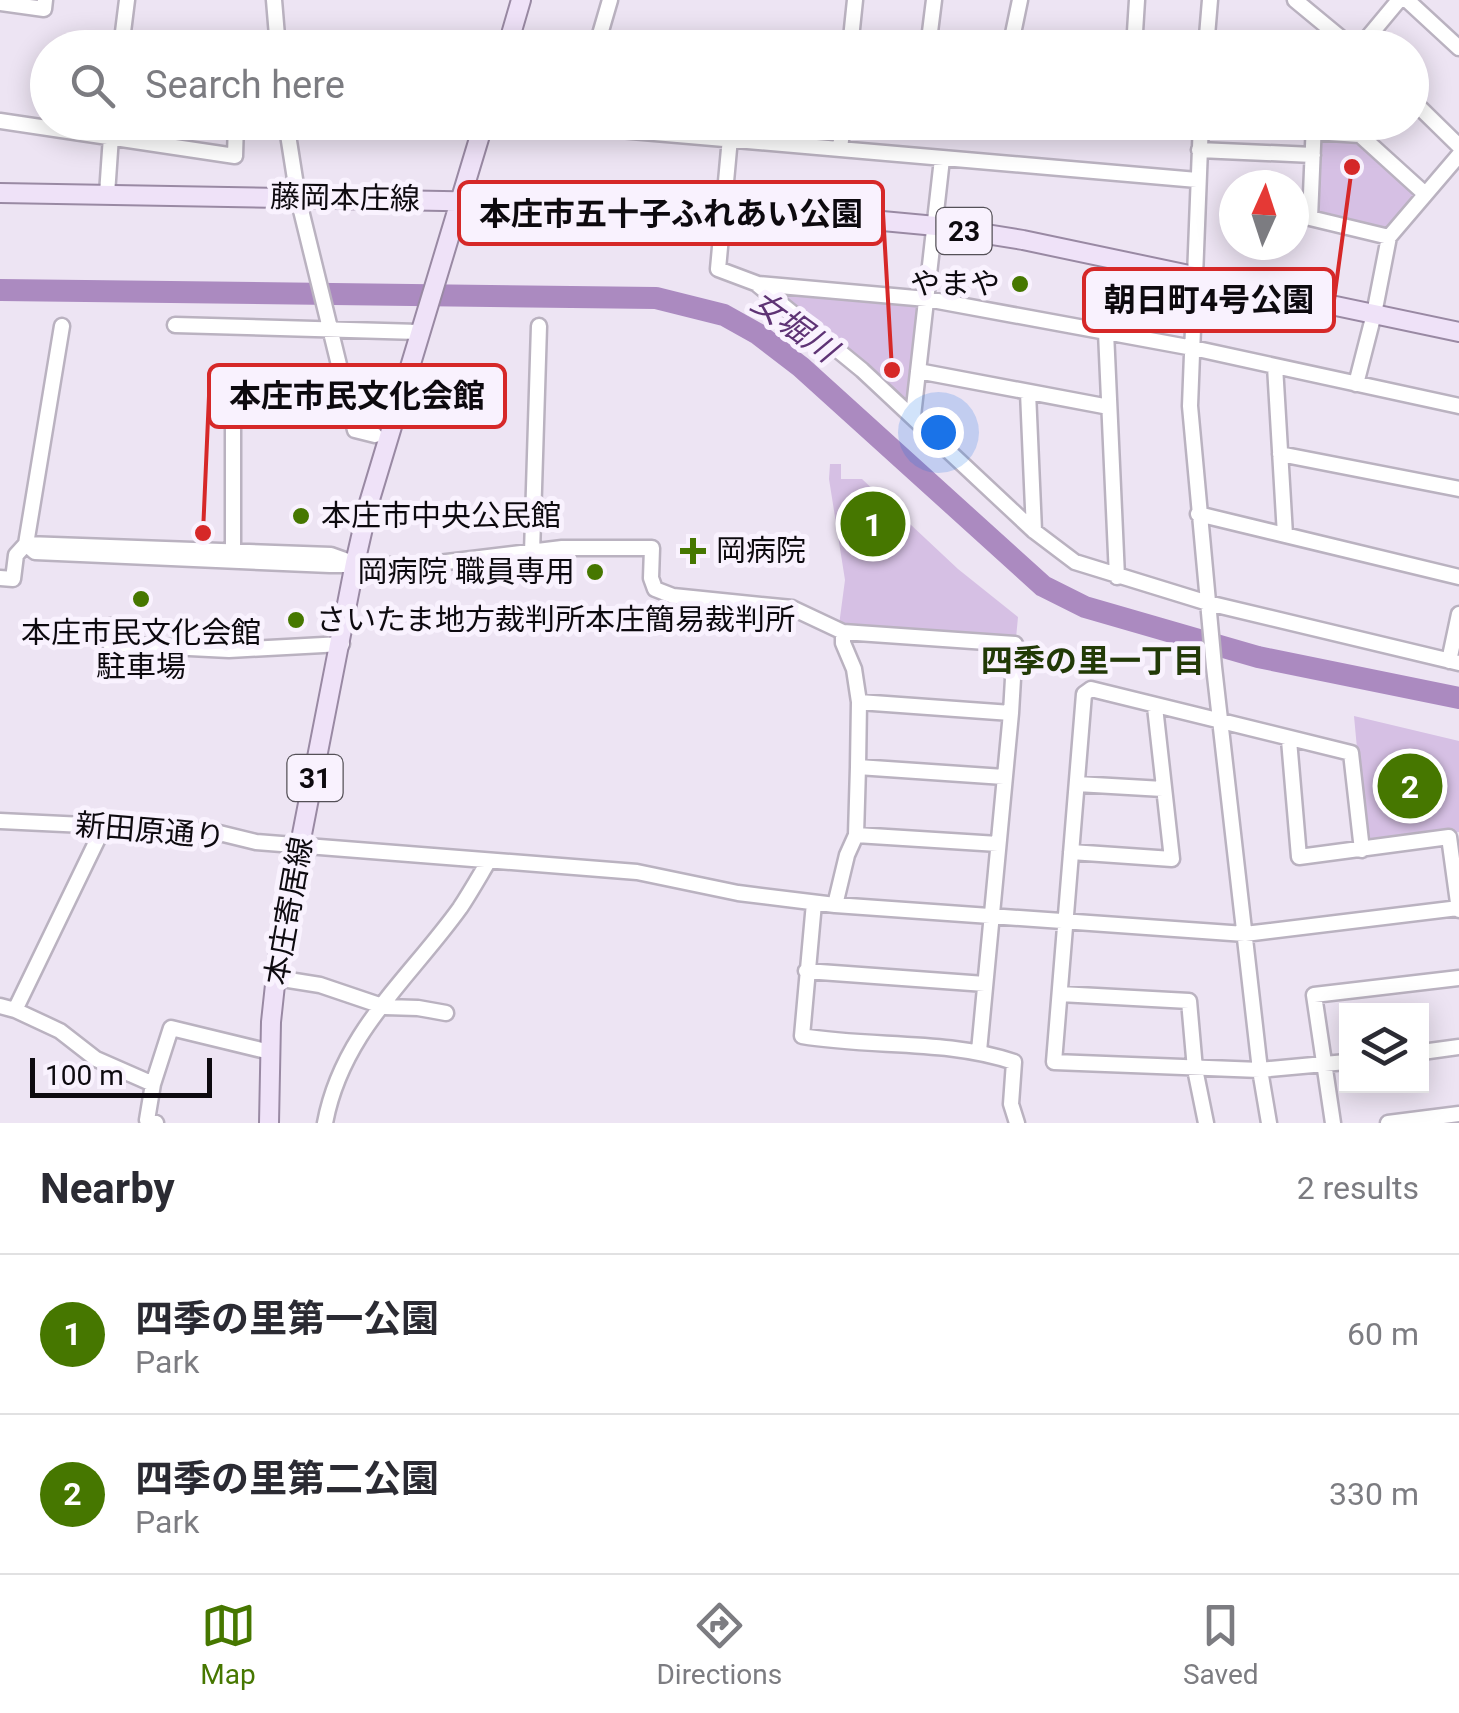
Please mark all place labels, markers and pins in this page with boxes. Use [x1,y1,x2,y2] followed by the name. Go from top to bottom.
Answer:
[459,182,883,244] callout: 本庄市五十子ふれあい公園
[910,266,1000,301] place label: やまや
[1084,269,1334,331] callout: 朝日町4号公園
[1009,273,1031,295] marker: やまや
[209,365,505,427] callout: 本庄市民文化会館
[840,486,906,562] pin: 1
[321,498,561,533] place label: 本庄市中央公民館
[290,505,312,527] marker: 本庄市中央公民館
[716,533,806,568] place label: 岡病院
[680,538,706,564] marker: 岡病院
[358,554,575,589] place label: 岡病院 職員専用
[584,561,606,583] marker: 岡病院 職員専用
[130,588,152,610] marker: 本庄市民文化会館 駐車場
[316,602,795,637] place label: さいたま地方裁判所本庄簡易裁判所
[285,609,307,631] marker: さいたま地方裁判所本庄簡易裁判所
[21,615,261,684] place label: 本庄市民文化会館 駐車場
[1378,748,1442,824] pin: 2

